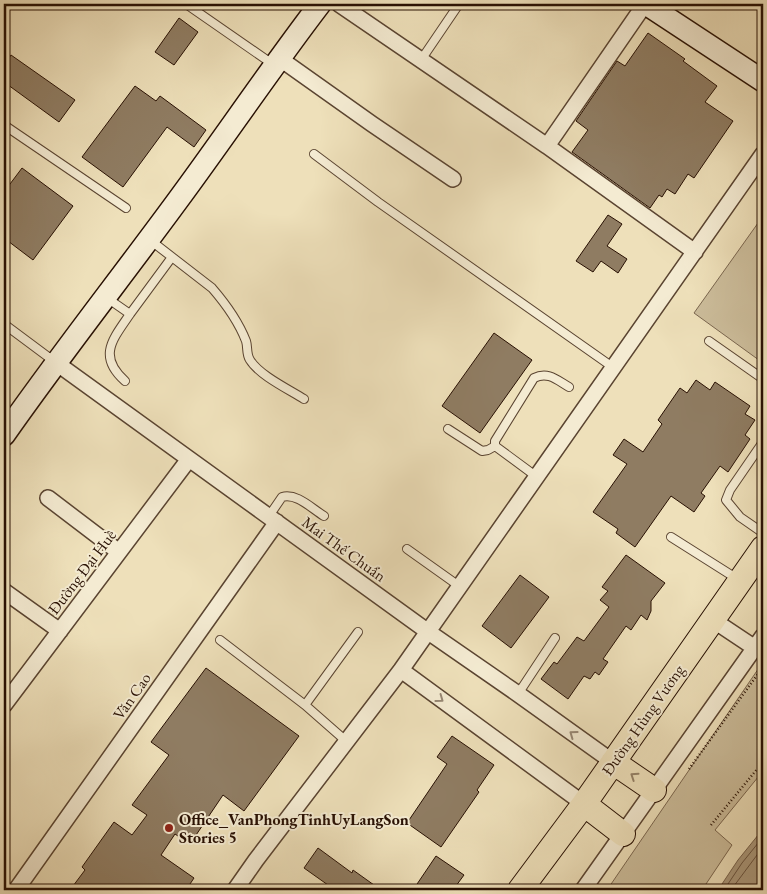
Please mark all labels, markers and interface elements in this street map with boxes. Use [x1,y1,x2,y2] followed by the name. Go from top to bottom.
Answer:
[298,511,391,587] street label: Mai Thế Chuẩn
[43,525,121,619] street label: Đường Đại Huề
[597,659,690,780] street label: Đường Hùng Vương
[108,668,156,724] street label: Văn Cao
[434,693,443,701] one-way arrow
[570,731,579,740] one-way arrow
[630,773,639,782] one-way arrow
[179,809,409,848] place label: Office_VanPhongTinhUyLangSon Stories 5
[163,822,175,834] marker: Office_VanPhongTinhUyLangSon Stories 5

